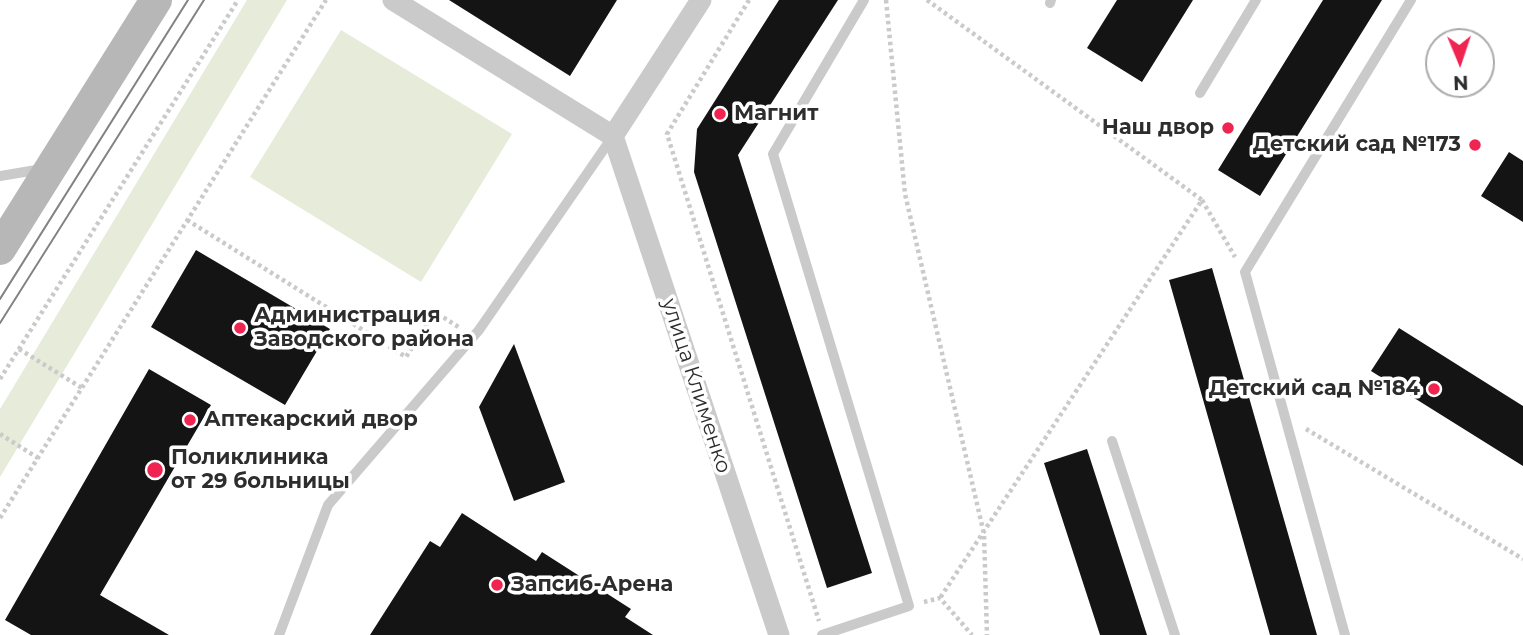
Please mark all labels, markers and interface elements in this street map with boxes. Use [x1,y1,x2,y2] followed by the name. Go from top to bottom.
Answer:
[1425,28,1495,98] north arrow
[1453,71,1469,94] text: N
[734,101,818,127] place label: Магнит
[712,106,728,122] marker: Магнит
[1102,115,1214,141] place label: Наш двор
[1220,120,1236,136] marker: Наш двор
[1253,132,1461,158] place label: Детский сад №173
[1467,137,1483,153] marker: Детский сад №173
[656,295,736,477] street label: улица Клименко
[254,303,474,353] place label: Администрация Заводского района
[232,320,248,336] marker: Администрация Заводского района
[1209,376,1420,402] place label: Детский сад №184
[1426,381,1442,397] marker: Детский сад №184
[204,407,418,433] place label: Аптекарский двор
[182,412,198,428] marker: Аптекарский двор
[171,445,350,495] place label: Поликлиника от 29 больницы
[145,460,165,480] marker: Поликлиника от 29 больницы
[511,572,673,598] place label: Запсиб-Арена
[489,577,505,593] marker: Запсиб-Арена

